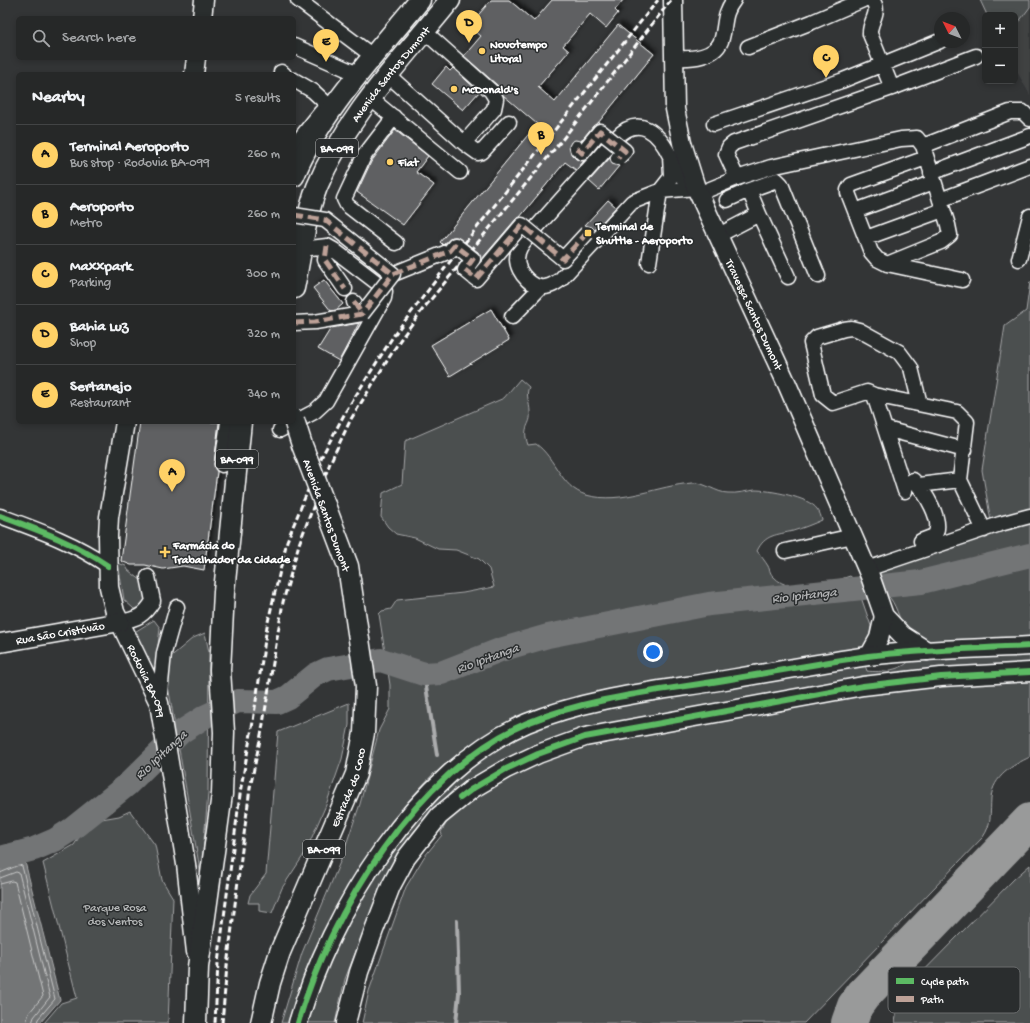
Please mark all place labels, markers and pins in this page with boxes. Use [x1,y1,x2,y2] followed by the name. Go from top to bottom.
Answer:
[456,10,482,43] pin: D
[313,29,339,62] pin: E
[490,39,548,67] place label: Novotempo Litoral
[813,45,839,78] pin: C
[477,46,487,56] marker: Novotempo Litoral
[449,84,459,94] marker: McDonald's
[462,84,519,98] place label: McDonald's
[528,122,554,155] pin: B
[385,157,395,167] marker: Fiat
[397,157,419,171] place label: Fiat
[595,221,694,249] place label: Terminal de Shuttle - Aeroporto
[583,228,593,238] marker: Terminal de Shuttle - Aeroporto
[159,459,185,492] pin: A
[172,540,291,568] place label: Farmácia do Trabalhador da Cidade
[160,547,170,557] marker: Farmácia do Trabalhador da Cidade

